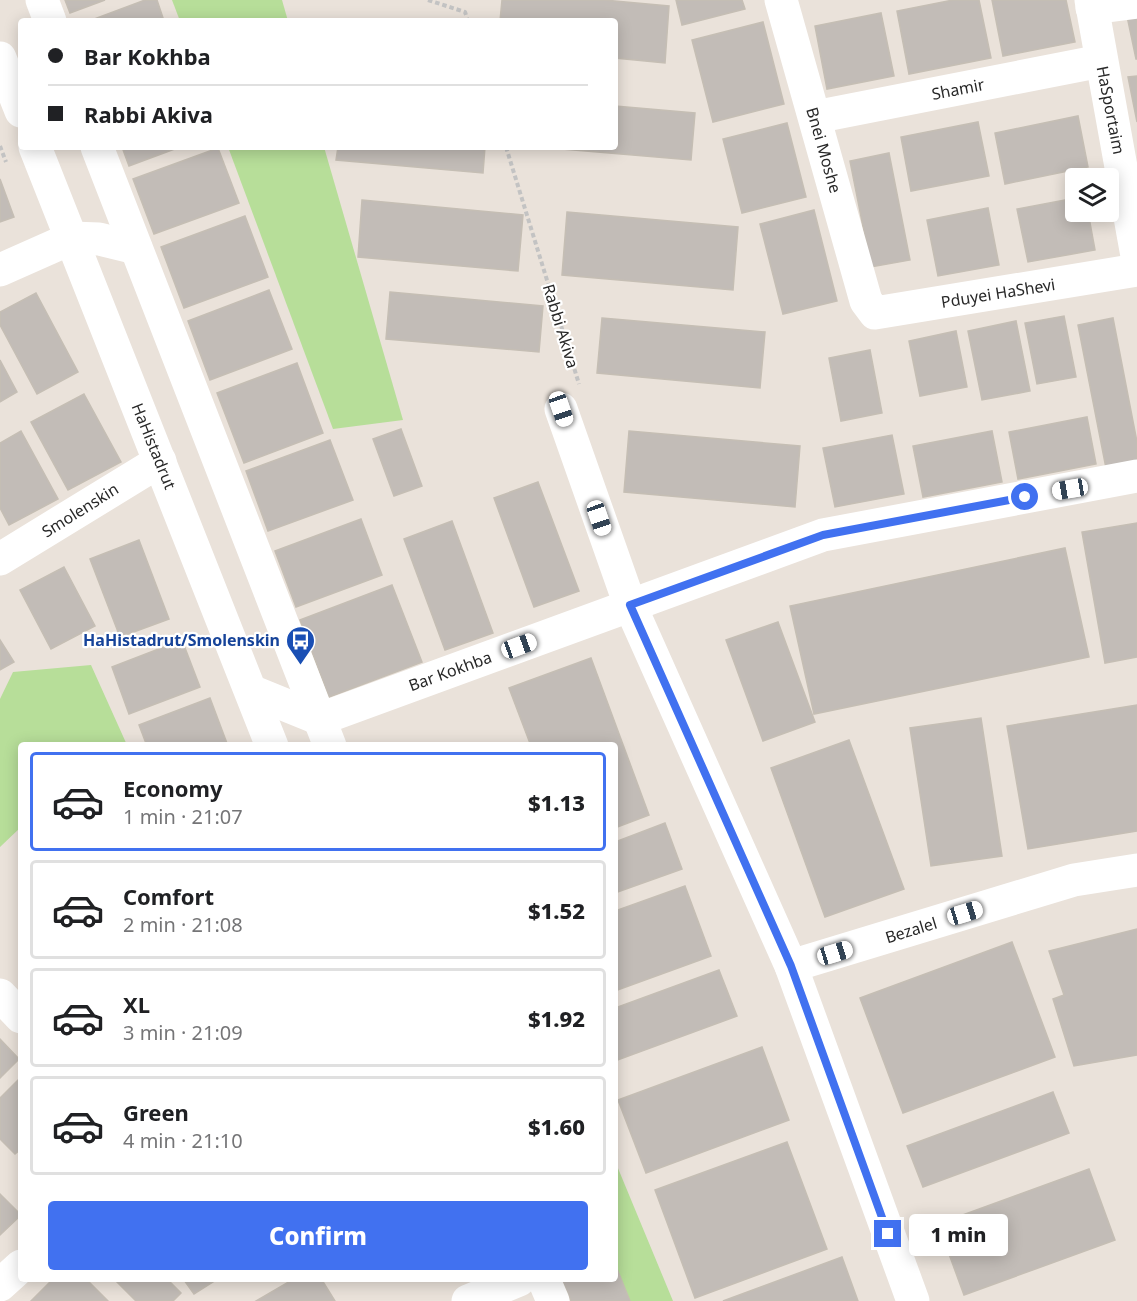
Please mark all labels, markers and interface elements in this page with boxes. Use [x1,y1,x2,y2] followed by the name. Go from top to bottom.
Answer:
[84,41,211,71] text: Bar Kokhba
[1092,64,1130,156] street label: HaSportaim
[930,73,987,105] street label: Shamir
[84,99,213,129] text: Rabbi Akiva
[801,104,847,196] street label: Bnei Moshe
[1065,168,1119,222] map controls
[1065,168,1119,222] button: layers
[939,273,1057,313] street label: Pduyei HaShevi
[538,281,584,371] street label: Rabbi Akiva
[547,389,575,429] car
[127,400,181,493] street label: HaHistadrut
[1051,477,1089,501] car
[37,478,123,542] street label: Smolenskin
[1011,483,1038,510] route start
[585,498,613,538] car
[285,624,317,666] bus stop icon: HaHistadrut/Smolenskin
[83,629,280,651] place label: HaHistadrut/Smolenskin
[499,631,539,661] car
[405,646,495,696] street label: Bar Kokhba
[123,773,222,803] text: Economy
[51,775,105,829] icon: car
[528,787,585,817] text: $1.13
[123,803,243,830] text: 1 min · 21:07
[123,881,214,911] text: Comfort
[51,883,105,937] icon: car
[528,895,585,925] text: $1.52
[945,899,985,927] car
[123,911,243,938] text: 2 min · 21:08
[882,912,940,948] street label: Bezalel
[815,939,855,967] car
[123,989,150,1019] text: XL
[51,991,105,1045] icon: car
[528,1003,585,1033] text: $1.92
[123,1019,243,1046] text: 3 min · 21:09
[123,1097,189,1127] text: Green
[51,1099,105,1153] icon: car
[528,1111,585,1141] text: $1.60
[123,1127,243,1154] text: 4 min · 21:10
[48,1201,588,1270] button: Confirm
[909,1213,1008,1255] callout: 1 min
[874,1220,901,1247] route end
[931,1221,986,1248] text: 1 min

